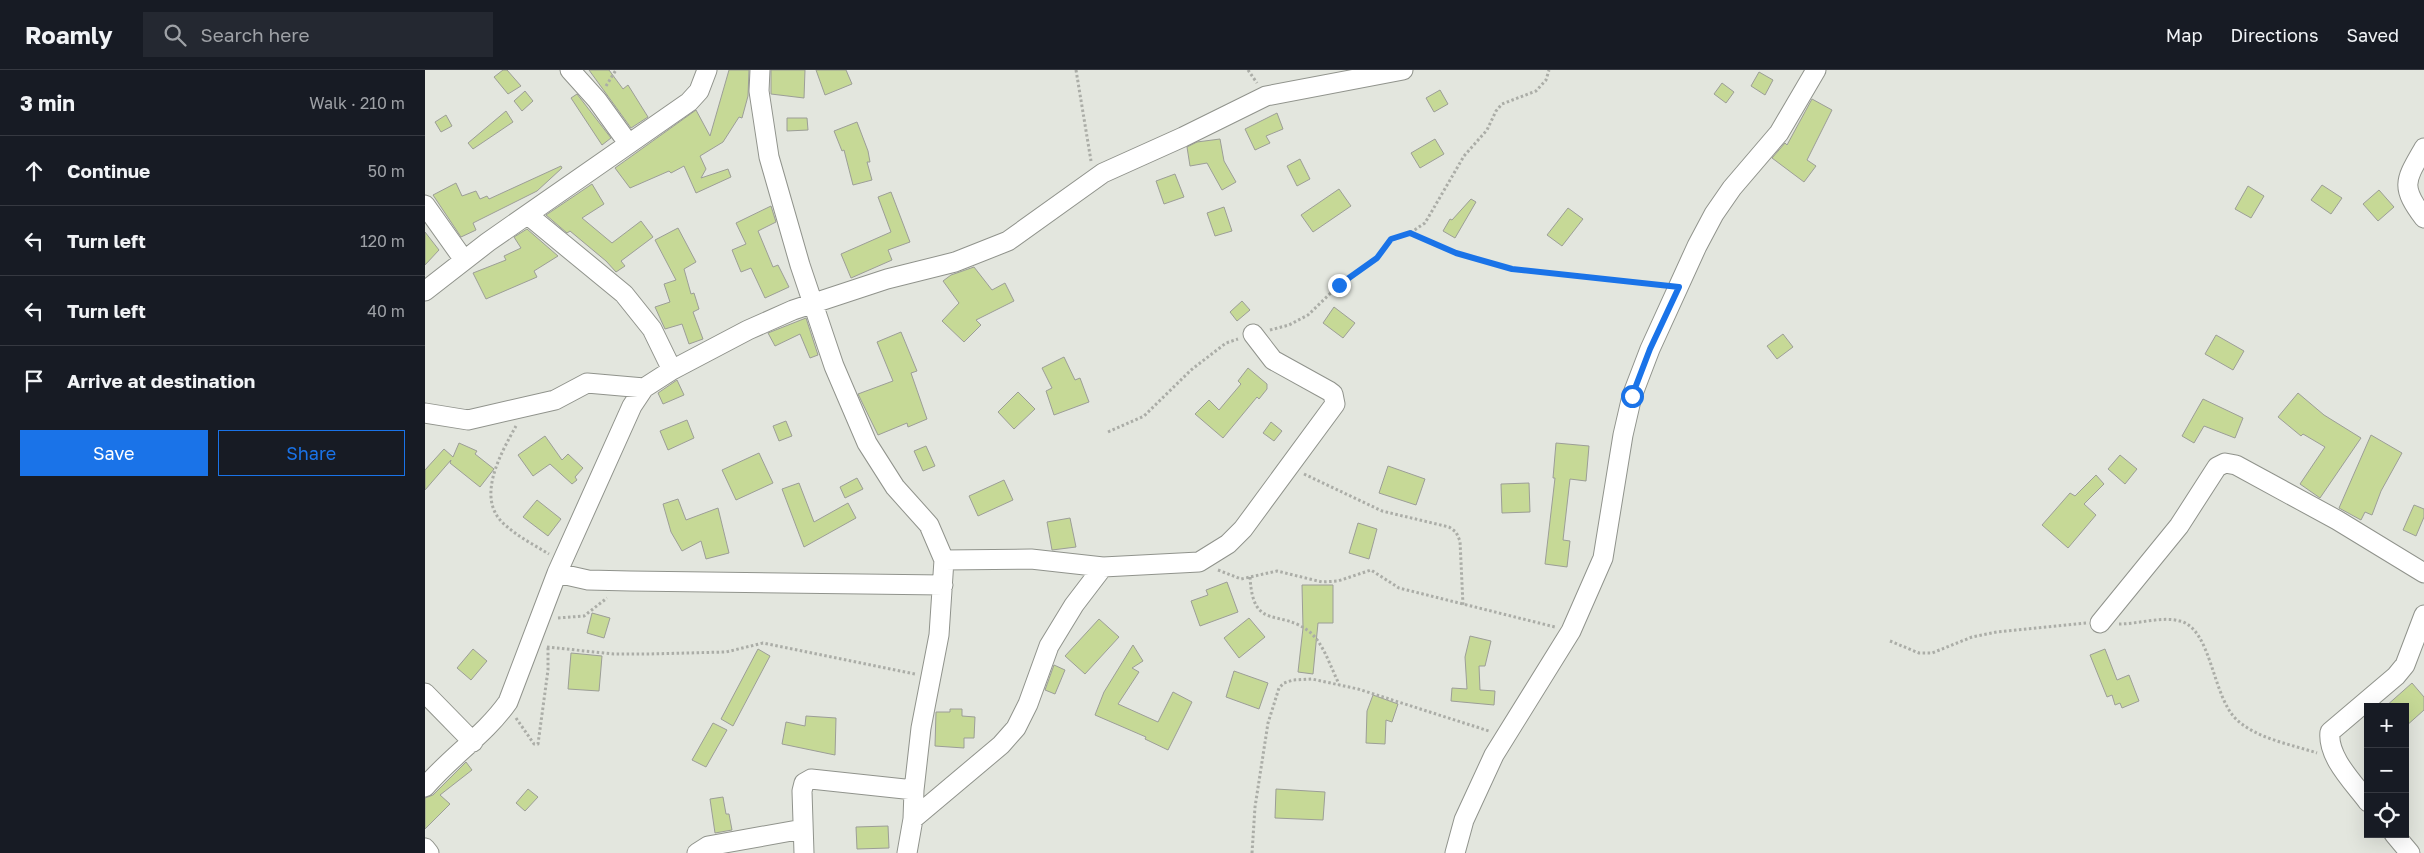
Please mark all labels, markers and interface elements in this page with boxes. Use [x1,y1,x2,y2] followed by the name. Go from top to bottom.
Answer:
[143,12,493,57] search box
[25,20,113,49] text: Roamly
[161,21,189,49] icon: search
[201,23,309,46] text: Search here
[2166,24,2202,46] text: Map
[2230,24,2318,46] text: Directions
[2346,24,2399,46] text: Saved
[20,90,75,116] text: 3 min
[309,93,405,113] text: Walk · 210 m
[20,157,48,185] icon: ahead
[67,159,150,182] text: Continue
[368,161,405,181] text: 50 m
[20,227,48,255] icon: left
[67,229,146,252] text: Turn left
[360,231,405,251] text: 120 m
[1328,274,1351,297] route end
[20,297,48,325] icon: left
[67,299,146,322] text: Turn left
[367,301,405,321] text: 40 m
[20,367,48,395] icon: arrive
[67,369,255,392] text: Arrive at destination
[1621,385,1644,408] route start
[20,430,208,476] button: Save
[218,430,405,476] button: Share
[2364,703,2409,838] map controls
[2364,703,2409,748] button: +
[2364,748,2409,793] button: −
[2364,793,2409,838] button: locate

